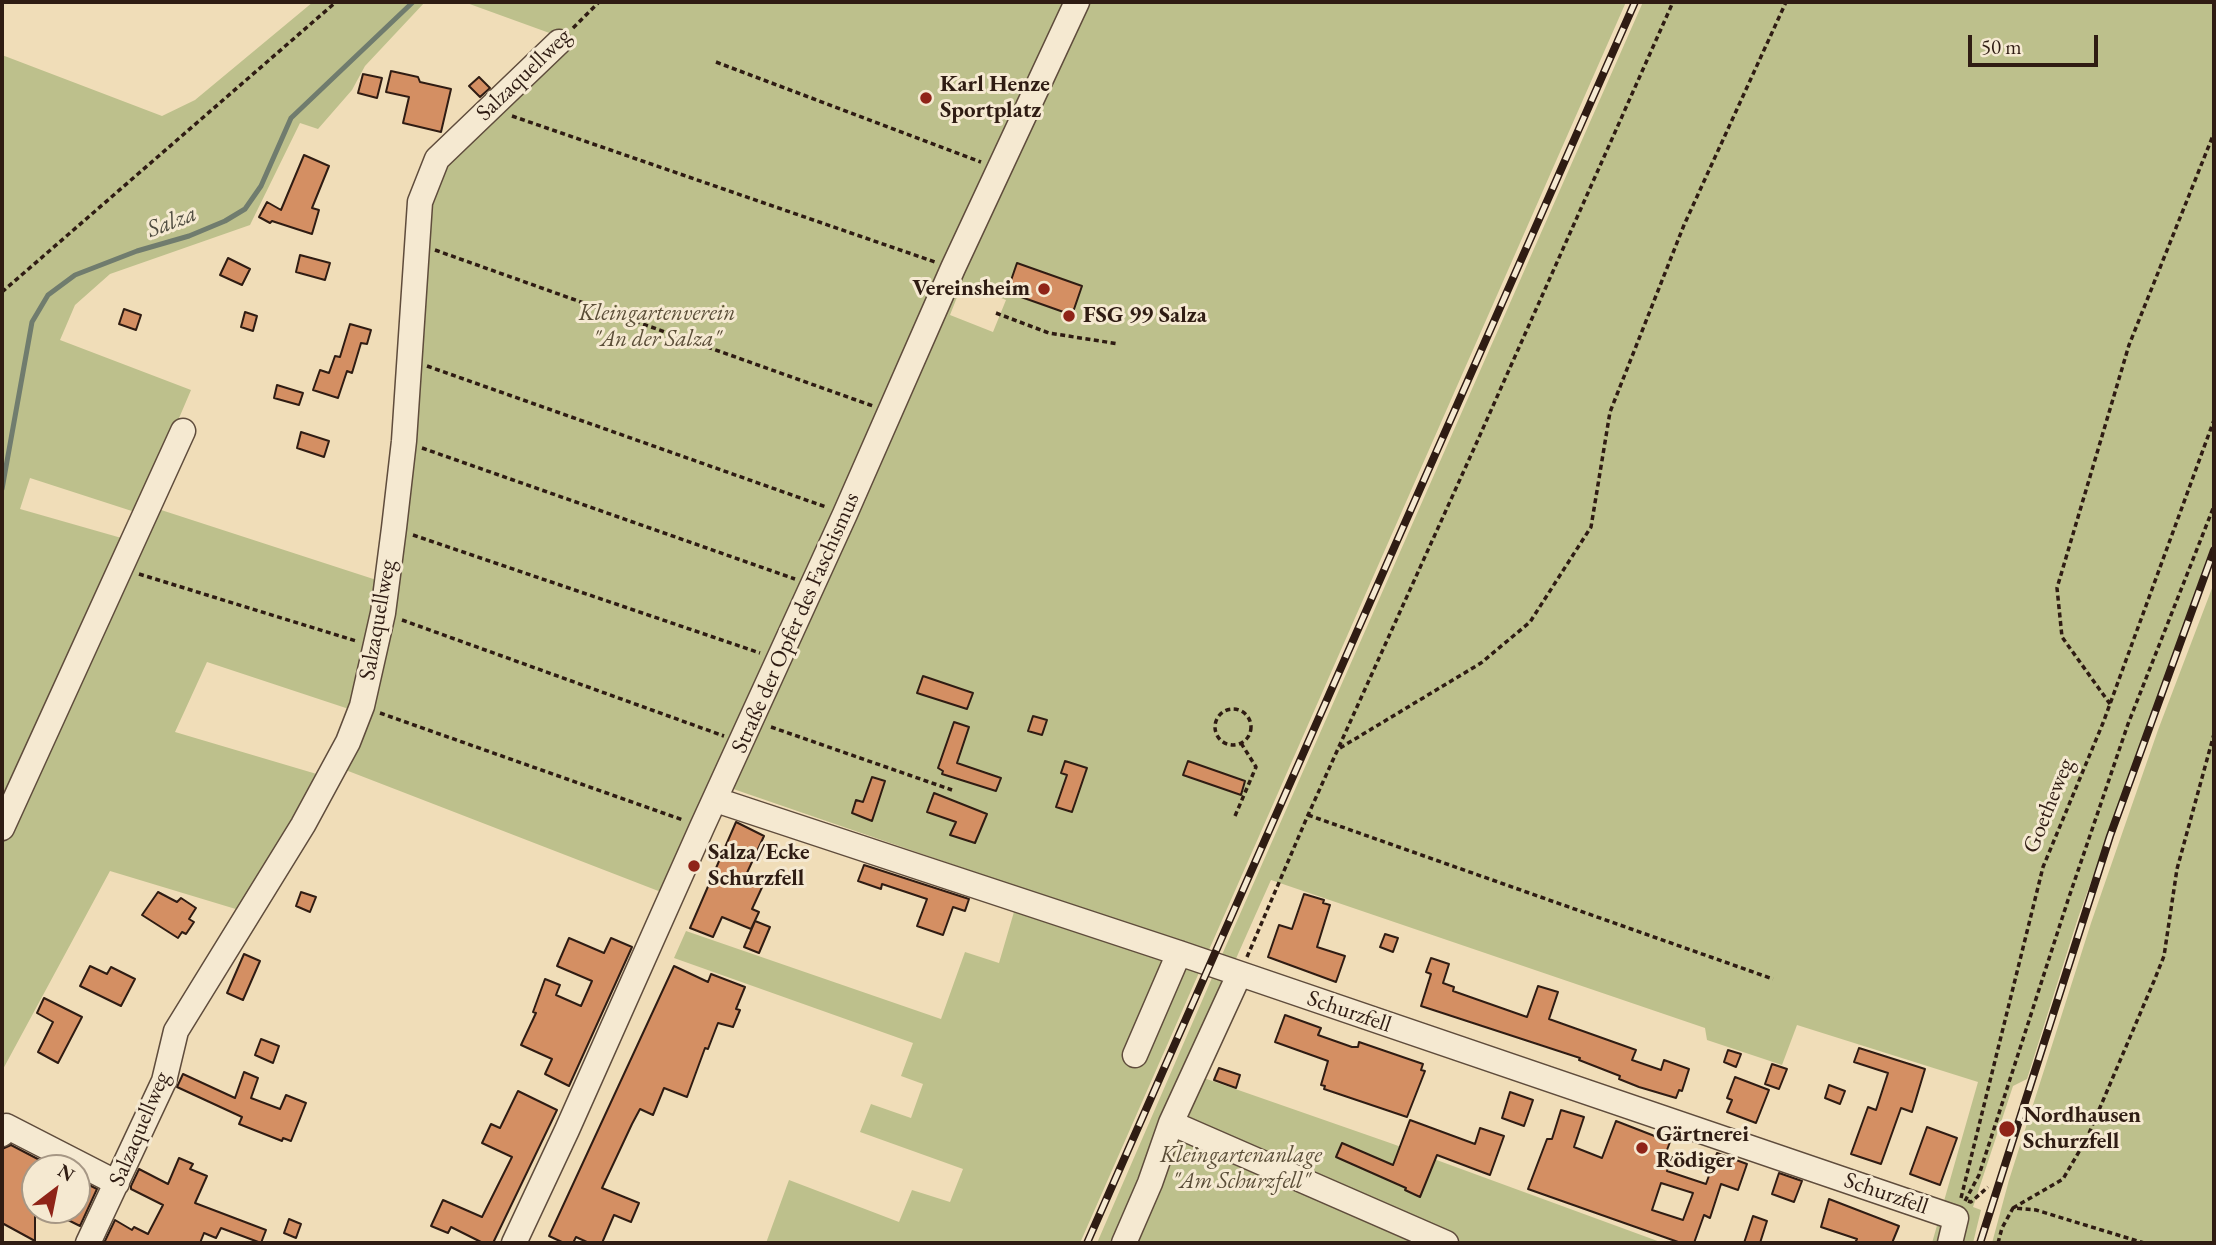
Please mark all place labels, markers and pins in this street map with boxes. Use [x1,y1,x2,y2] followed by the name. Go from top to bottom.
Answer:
[940,71,1050,125] place label: Karl Henze Sportplatz
[918,90,934,106] marker: Karl Henze Sportplatz
[912,275,1030,303] place label: Vereinsheim
[1036,281,1052,297] marker: Vereinsheim
[1083,302,1207,330] place label: FSG 99 Salza
[1061,308,1077,324] marker: FSG 99 Salza
[708,839,810,893] place label: Salza/Ecke Schurzfell
[686,858,702,874] marker: Salza/Ecke Schurzfell
[2023,1102,2141,1156] place label: Nordhausen Schurzfell
[1997,1119,2017,1139] marker: Nordhausen Schurzfell
[1656,1121,1749,1175] place label: Gärtnerei Rödiger
[1634,1140,1650,1156] marker: Gärtnerei Rödiger

